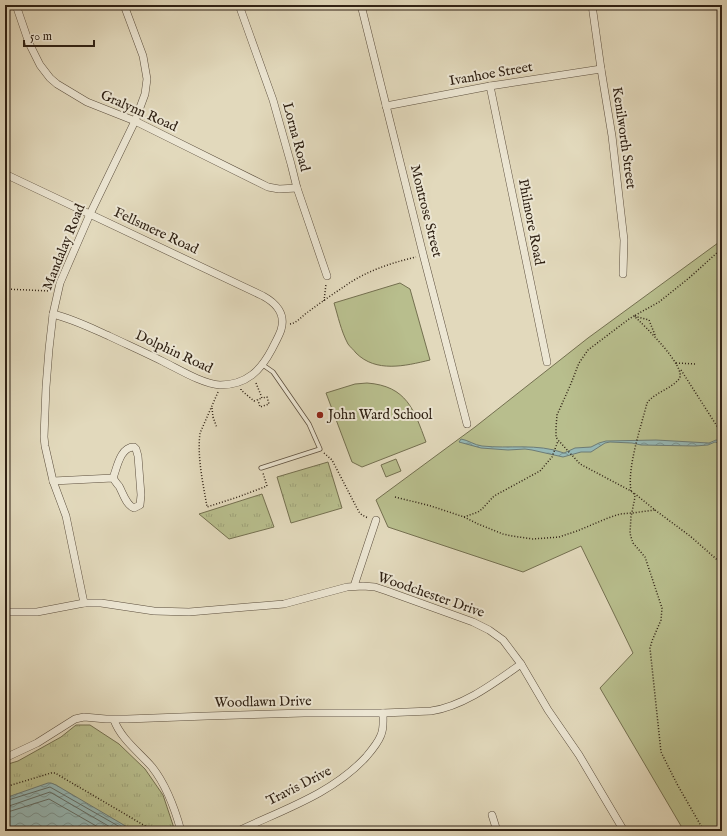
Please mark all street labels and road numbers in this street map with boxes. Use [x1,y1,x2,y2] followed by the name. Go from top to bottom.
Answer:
[448,58,534,90] street label: Ivanhoe Street
[98,86,181,136] street label: Gralynn Road
[608,86,640,191] street label: Kenilworth Street
[278,100,314,174] street label: Lorna Road
[406,163,446,259] street label: Montrose Street
[514,177,548,267] street label: Philmore Road
[39,201,90,293] street label: Mandalay Road
[111,204,202,259] street label: Fellsmere Road
[132,326,216,378] street label: Dolphin Road
[375,568,487,622] street label: Woodchester Drive
[214,692,312,712] street label: Woodlawn Drive
[263,762,335,810] street label: Travis Drive

